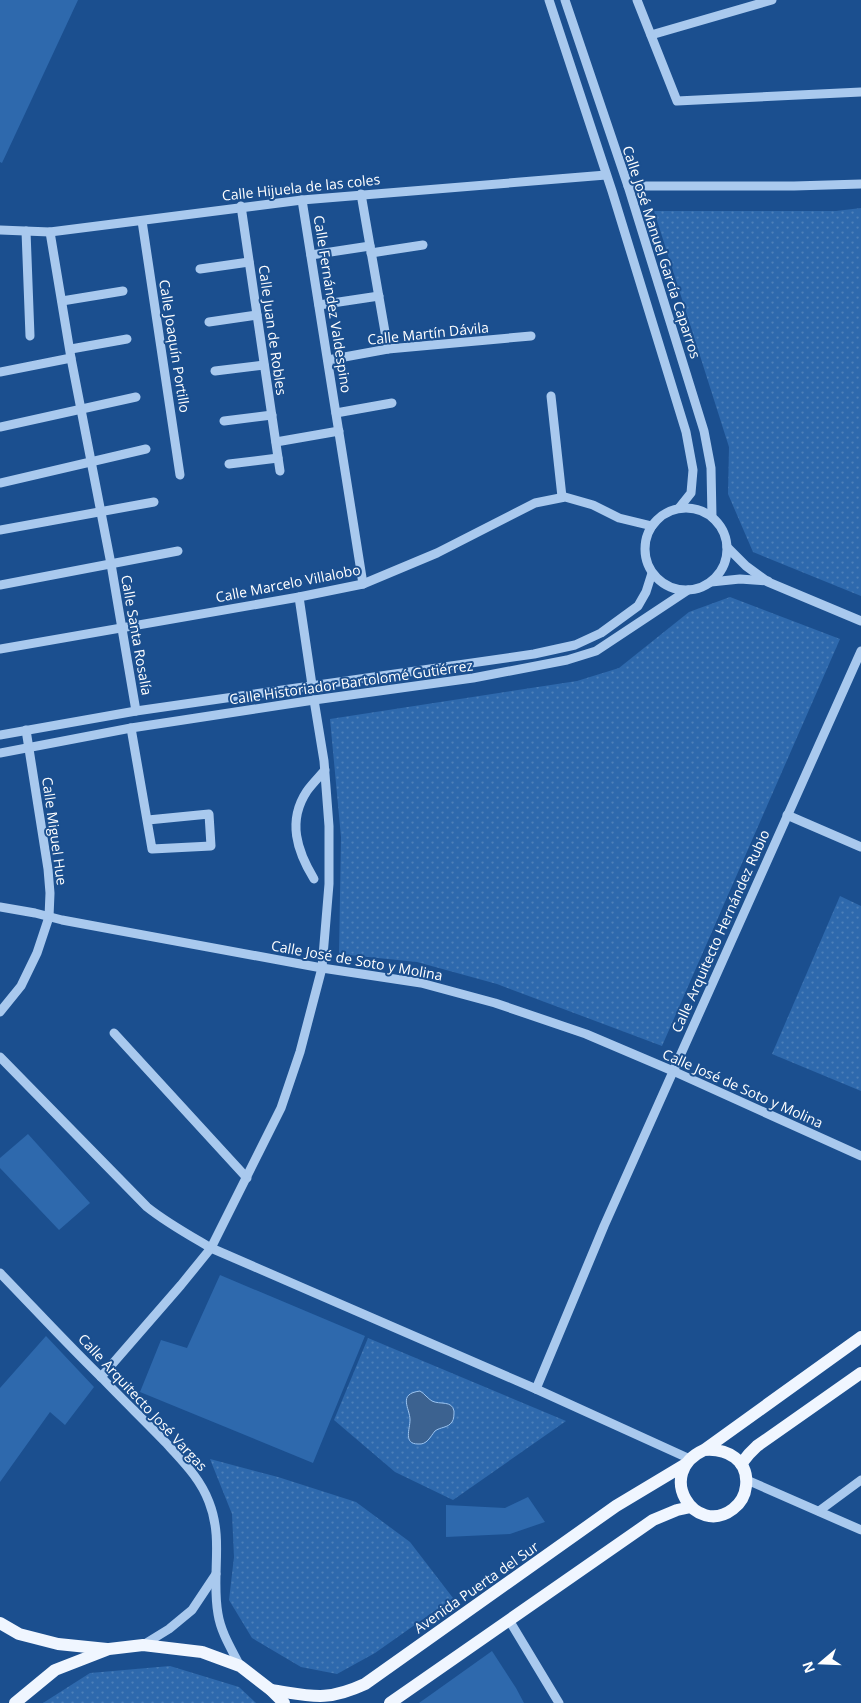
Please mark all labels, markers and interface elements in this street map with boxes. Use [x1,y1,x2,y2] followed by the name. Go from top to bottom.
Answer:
[619,143,706,361] street label: Calle José Manuel García Caparros
[221,169,381,205] street label: Calle Hijuela de las coles
[310,214,356,394] street label: Calle Fernández Valdespino
[254,264,292,397] street label: Calle Juan de Robles
[155,278,195,414] street label: Calle Joaquín Portillo
[366,317,490,349] street label: Calle Martín Dávila
[214,560,362,606] street label: Calle Marcelo Villalobo
[117,573,157,697] street label: Calle Santa Rosalía
[228,655,474,709] street label: Calle Historiador Bartolomé Gutiérrez
[38,776,72,887] street label: Calle Miguel Hue
[667,827,773,1035] street label: Calle Arquitecto Hernández Rubio
[270,936,444,984] street label: Calle José de Soto y Molina
[660,1044,826,1132] street label: Calle José de Soto y Molina
[74,1329,212,1475] street label: Calle Arquitecto José Vargas
[410,1537,542,1637] street label: Avenida Puerta del Sur
[796,1638,846,1688] north arrow
[797,1659,819,1676] text: N

